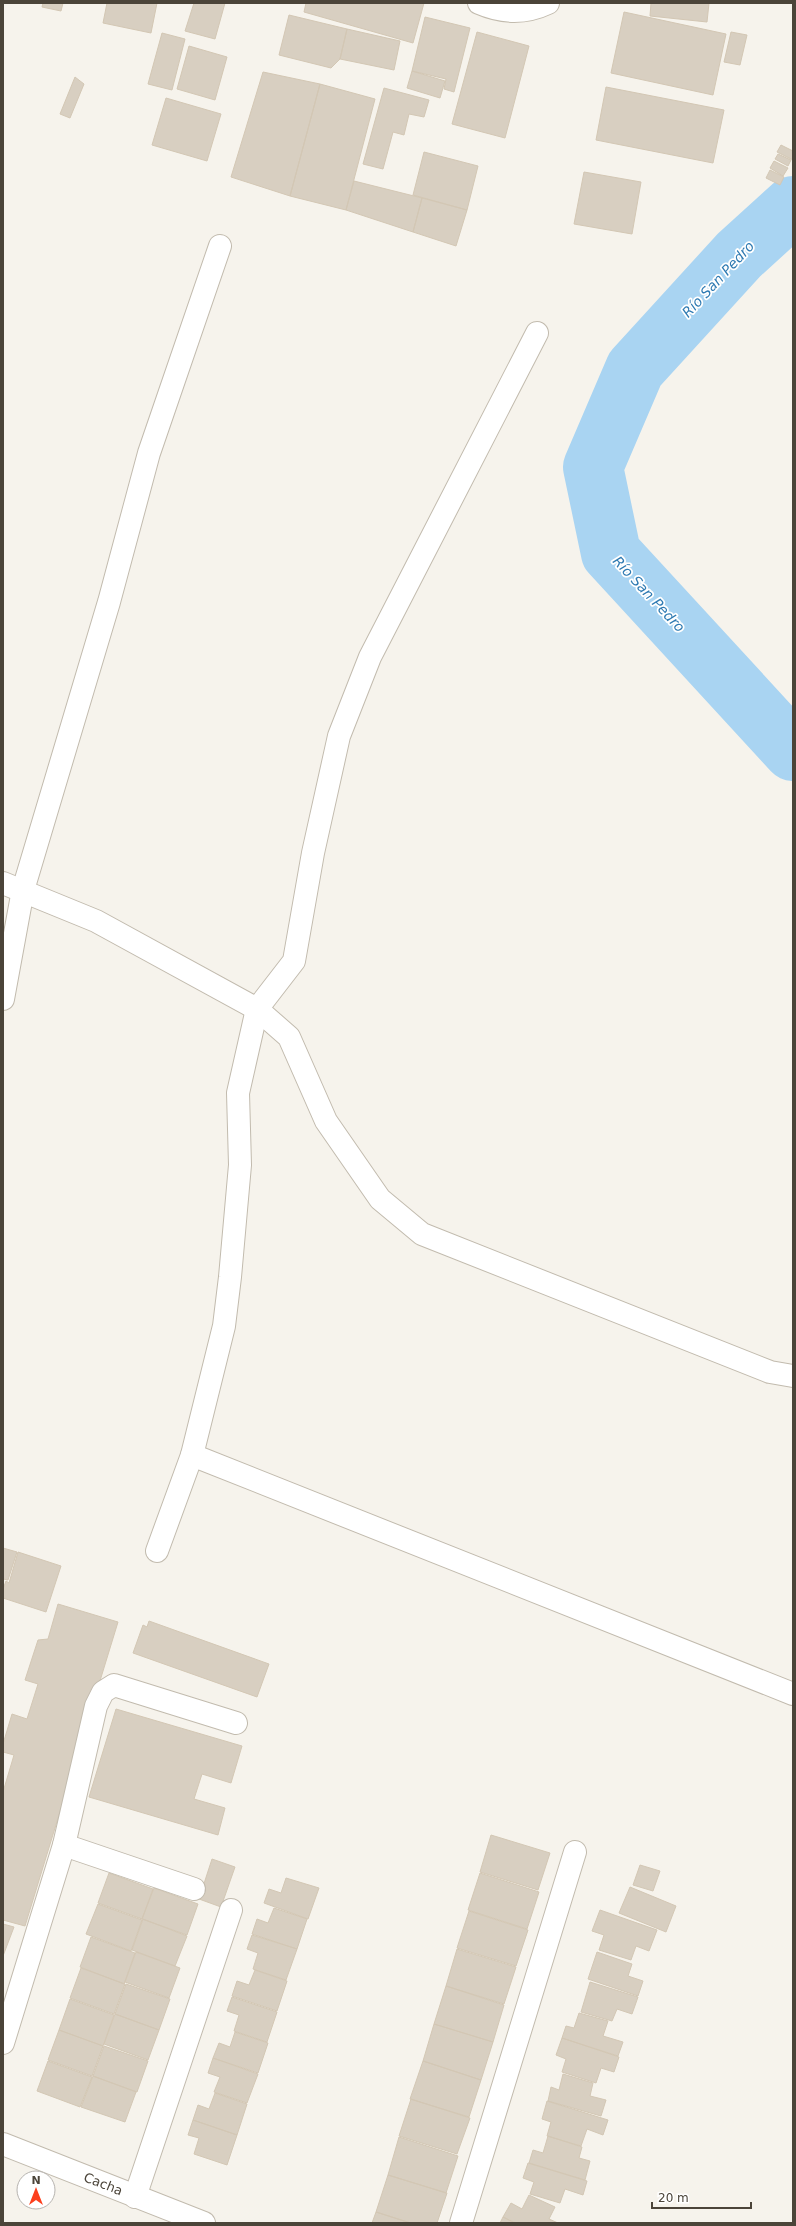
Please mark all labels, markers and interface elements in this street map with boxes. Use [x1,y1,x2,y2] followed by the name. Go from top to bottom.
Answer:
[679,238,757,320] water label: Río San Pedro
[610,553,688,635] water label: Río San Pedro
[82,2169,125,2198] street label: Cacha
[16,2170,56,2210] north arrow
[31,2174,41,2187] text: N
[652,2184,751,2210] scale bar
[658,2191,689,2205] text: 20 m

